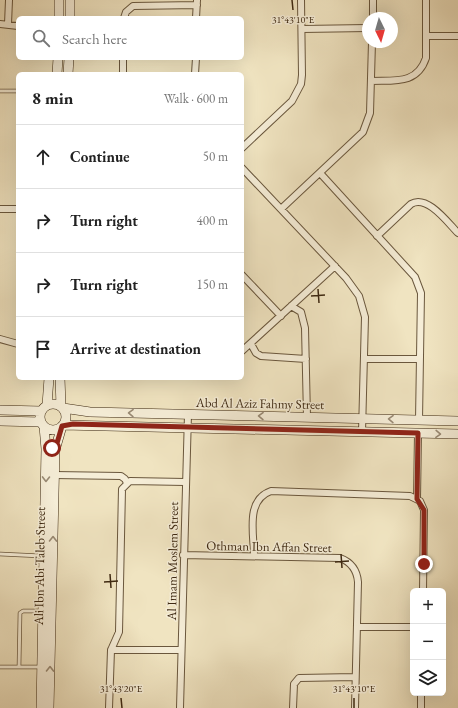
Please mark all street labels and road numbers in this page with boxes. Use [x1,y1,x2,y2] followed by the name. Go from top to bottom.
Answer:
[195,394,324,413] street label: Abd Al Aziz Fahmy Street
[163,502,182,622] street label: Al Imam Moslem Street
[30,507,49,626] street label: Ali Ibn Abi Taleb Street
[206,537,332,556] street label: Othman Ibn Affan Street

